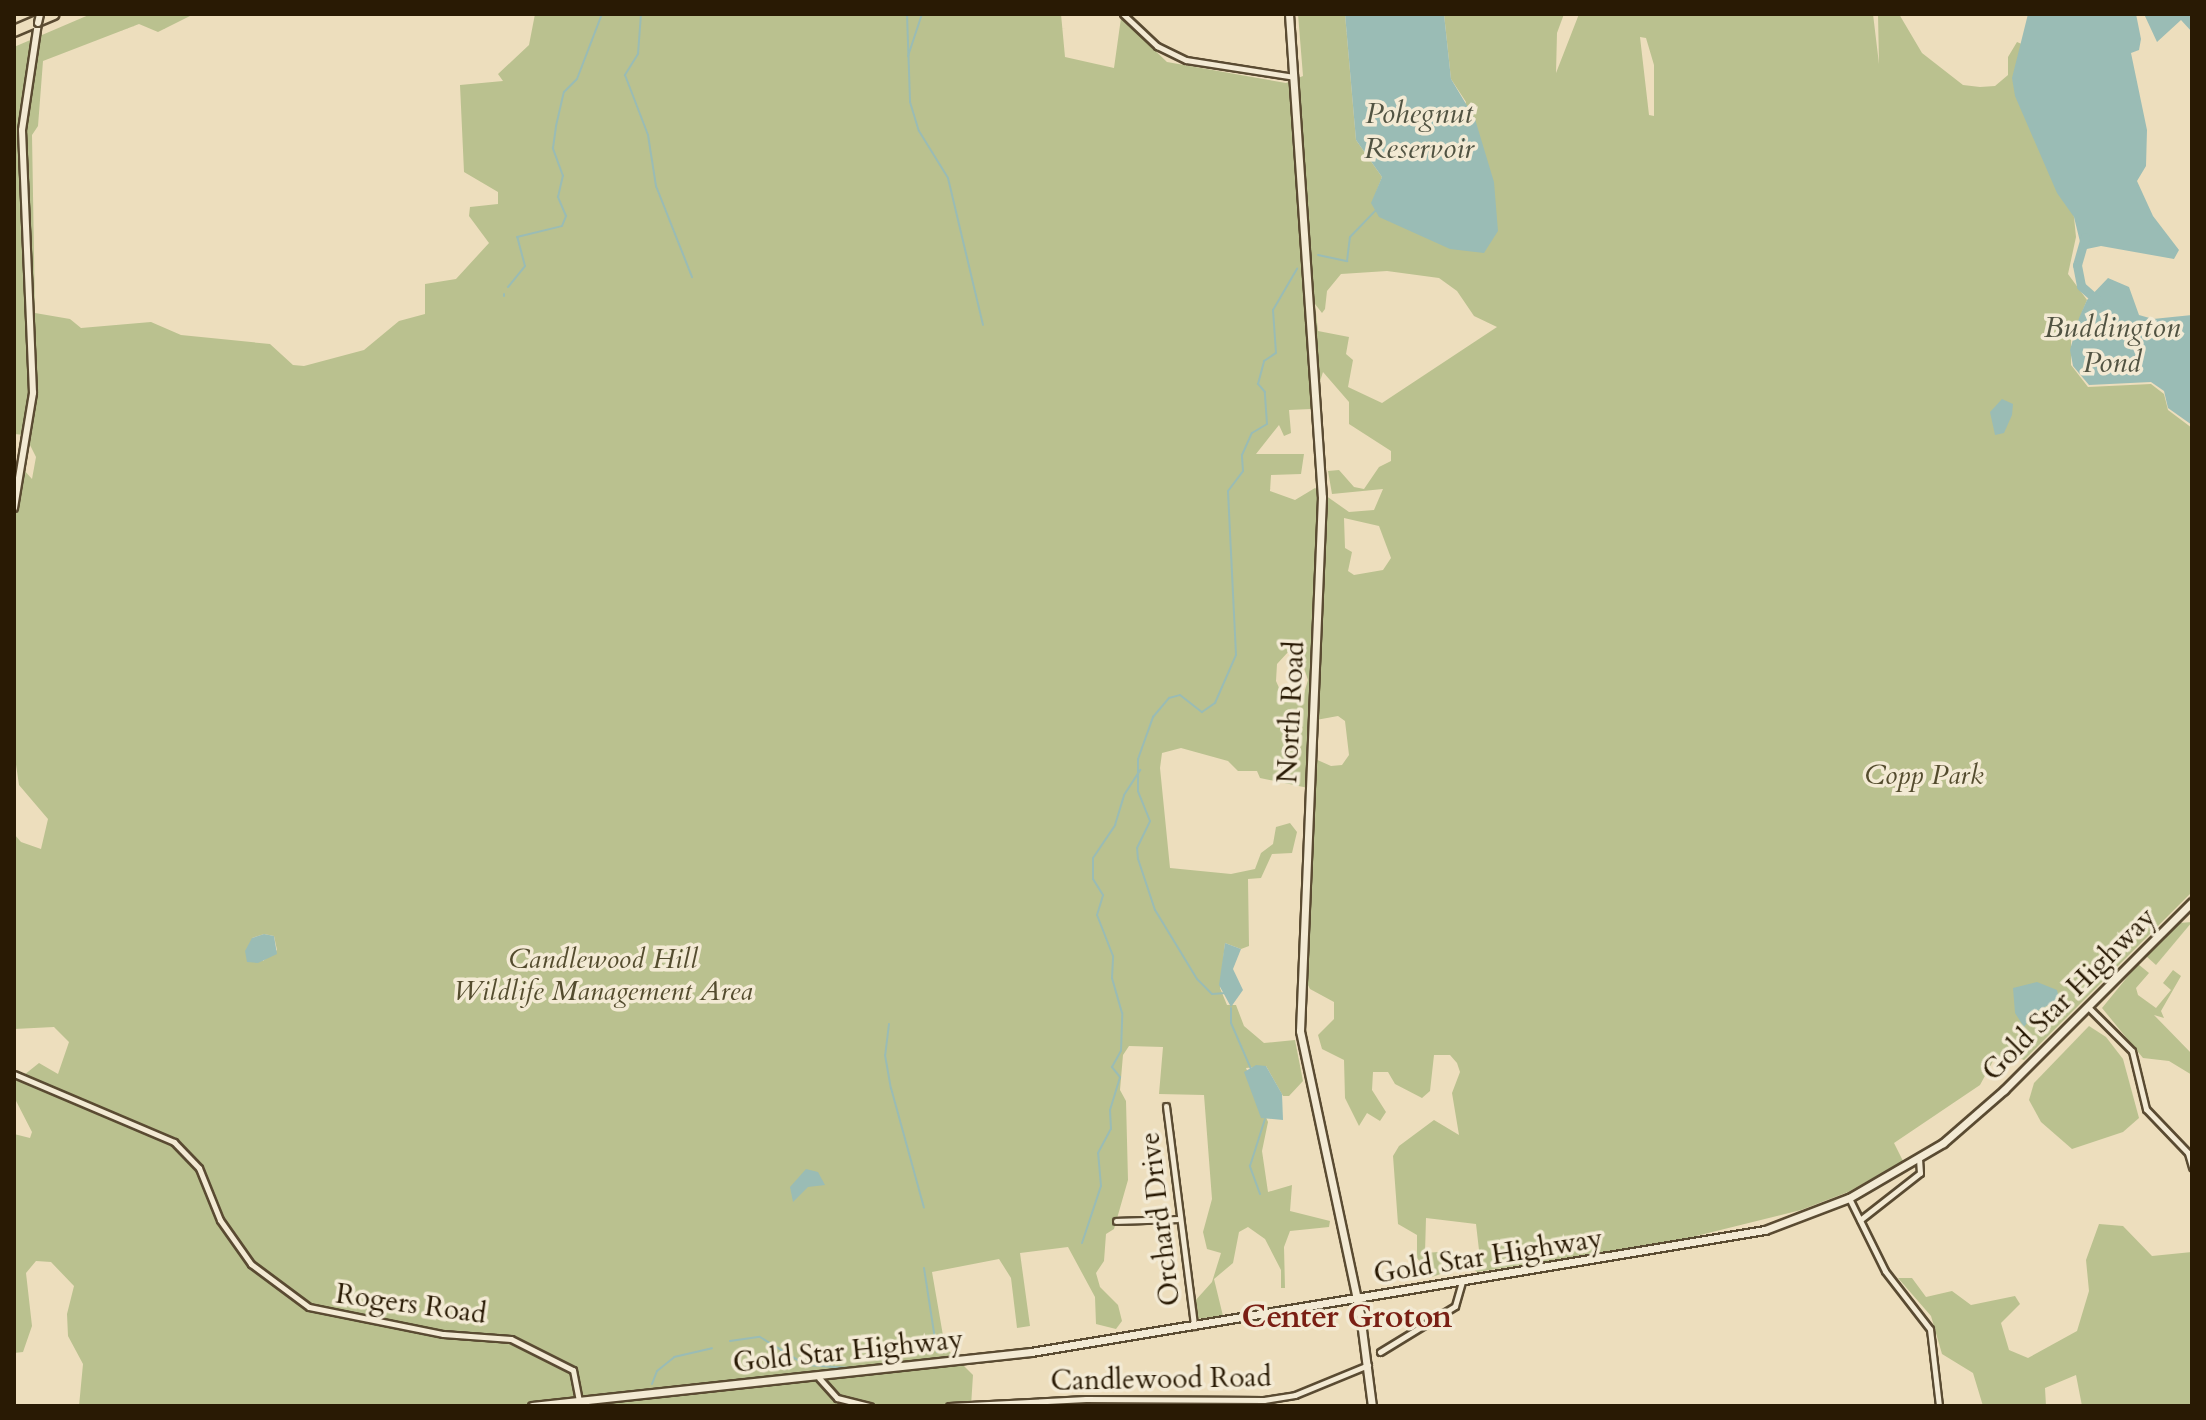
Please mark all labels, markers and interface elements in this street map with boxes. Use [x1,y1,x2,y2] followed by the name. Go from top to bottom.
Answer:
[1364,96,1474,166] water label: Pohegnut Reservoir
[2044,310,2180,380] water label: Buddington Pond
[1270,640,1312,784] street label: North Road
[1865,758,1983,792] park label: Copp Park
[1975,900,2163,1088] street label: Gold Star Highway
[453,942,753,1008] park label: Candlewood Hill Wildlife Management Area
[1133,1130,1187,1308] street label: Orchard Drive
[1371,1221,1605,1291] street label: Gold Star Highway
[334,1277,488,1331] street label: Rogers Road
[1242,1298,1452,1336] district label: Center Groton
[731,1322,965,1380] street label: Gold Star Highway
[1050,1360,1272,1398] street label: Candlewood Road

